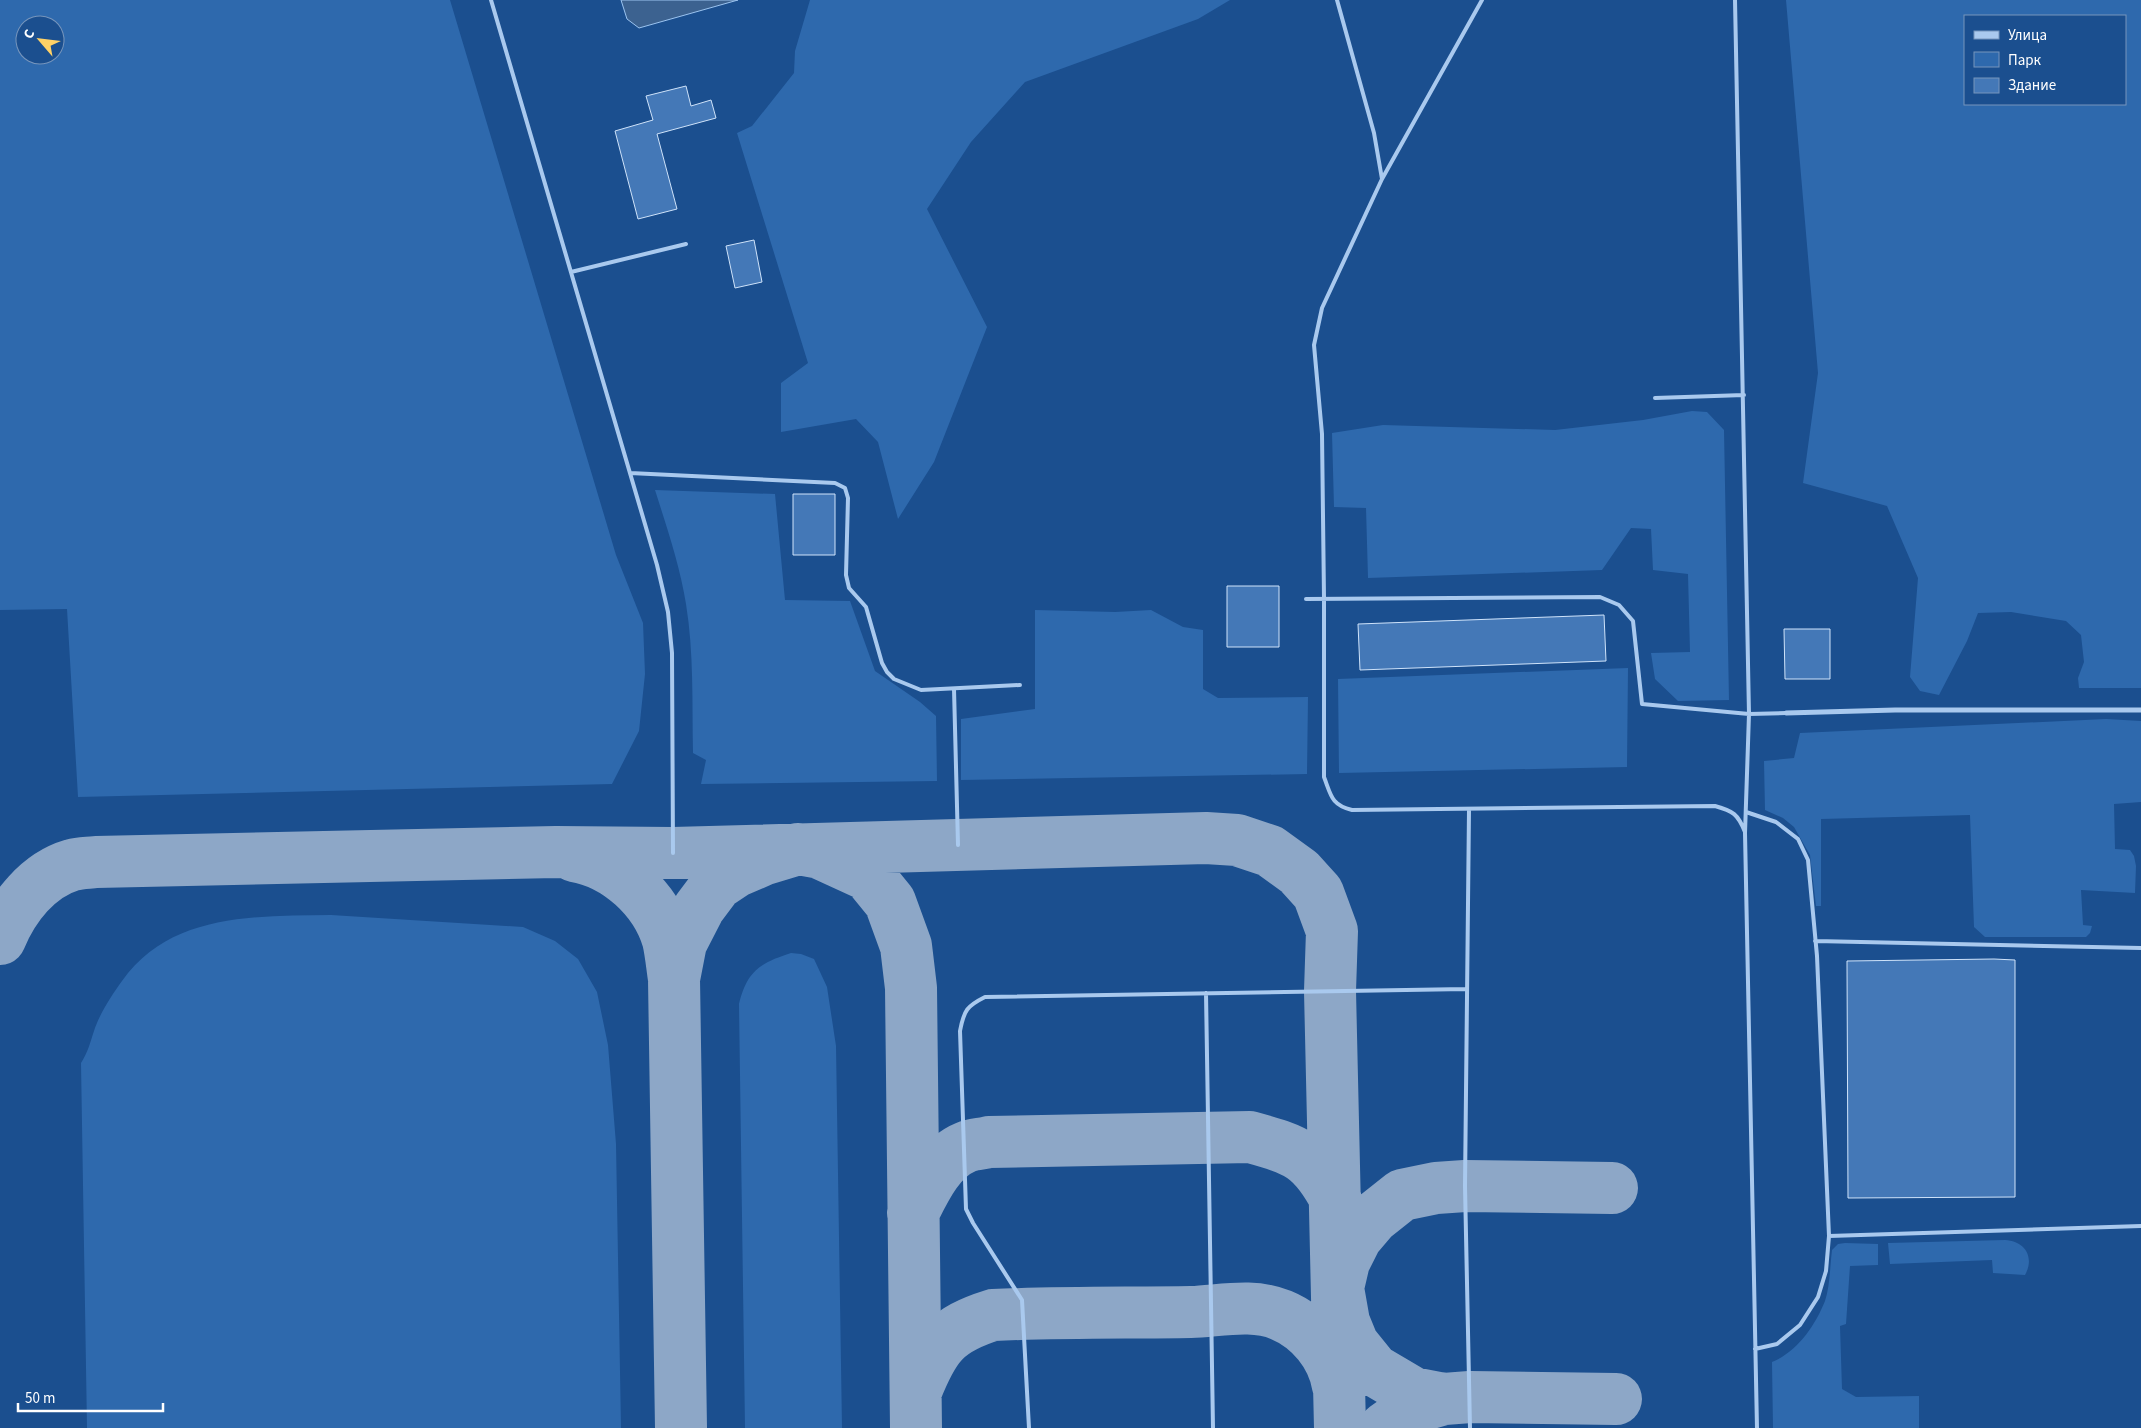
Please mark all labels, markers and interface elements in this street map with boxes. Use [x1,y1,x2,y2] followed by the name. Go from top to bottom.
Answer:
[15,15,65,65] north arrow
[1964,15,2126,105] legend
[2008,25,2047,46] text: Улица
[19,26,40,43] text: С
[2008,50,2042,71] text: Парк
[2008,75,2056,96] text: Здание
[18,1380,162,1412] scale bar
[25,1388,55,1409] text: 50 m

